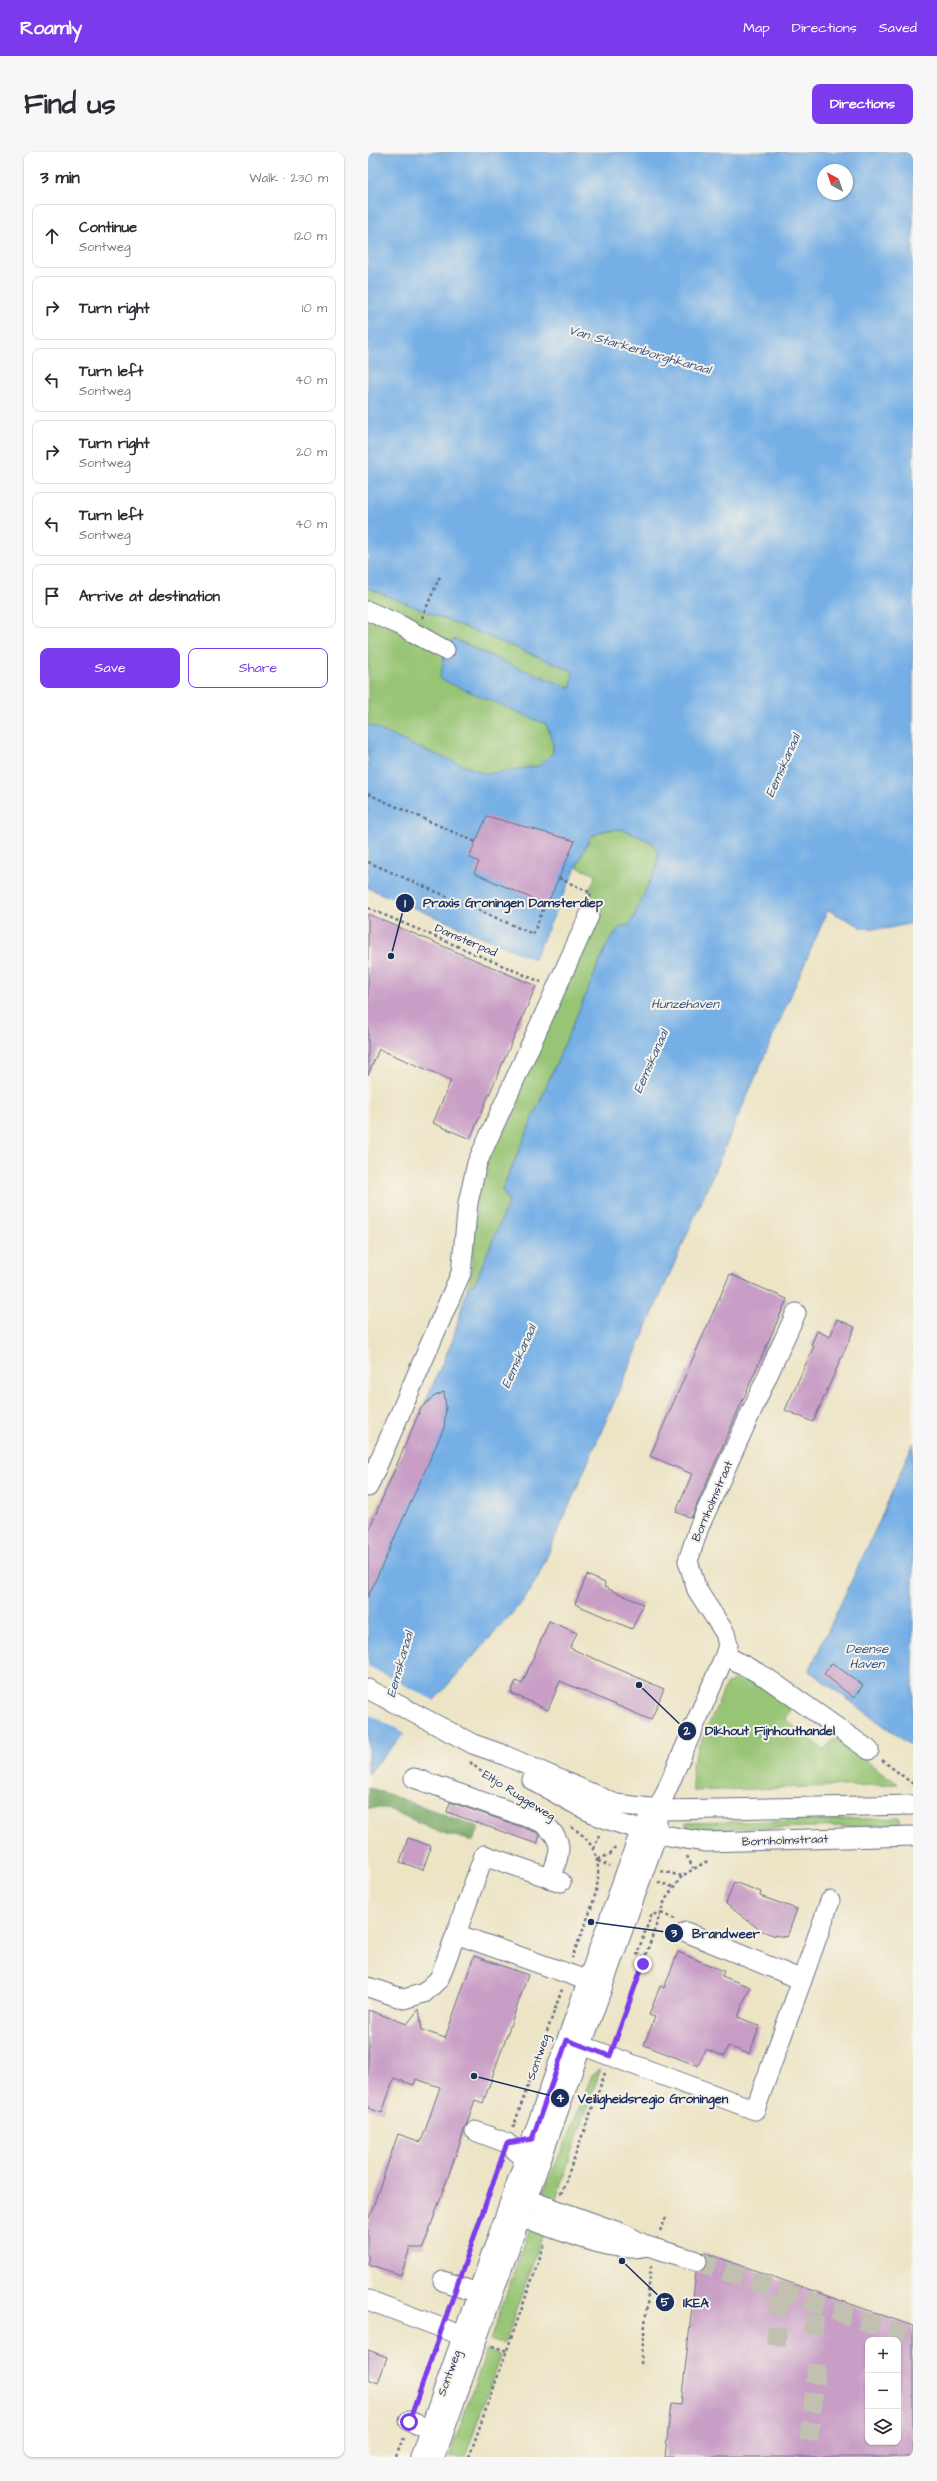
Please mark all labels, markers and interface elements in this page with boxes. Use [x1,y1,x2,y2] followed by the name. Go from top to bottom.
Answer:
[20,15,82,42] text: Roamly
[743,18,770,38] text: Map
[792,18,857,38] text: Directions
[879,18,917,38] text: Saved
[812,84,913,124] button: Directions
[24,85,115,124] text: Find us
[817,164,853,200] north arrow
[40,166,80,190] text: 3 min
[249,169,328,187] text: Walk · 230 m
[79,217,137,238] text: Continue
[41,225,63,247] icon: ahead
[294,227,327,245] text: 120 m
[79,238,131,256] text: Sontweg
[41,297,63,319] icon: right
[79,298,150,319] text: Turn right
[302,299,327,317] text: 10 m
[566,321,715,380] water label: Van Starkenborghkanaal
[79,361,143,382] text: Turn left
[41,369,63,391] icon: left
[295,371,327,389] text: 40 m
[79,382,131,400] text: Sontweg
[79,433,150,454] text: Turn right
[41,441,63,463] icon: right
[296,443,327,461] text: 20 m
[79,454,131,472] text: Sontweg
[79,505,143,526] text: Turn left
[41,513,63,535] icon: left
[295,515,327,533] text: 40 m
[79,526,131,544] text: Sontweg
[41,585,63,607] icon: arrive
[79,586,220,607] text: Arrive at destination
[40,648,180,688] button: Save
[188,648,328,688] button: Share
[761,729,806,800] water label: Eemskanaal
[395,890,611,915] callout: Praxis Groningen Damsterdiep
[423,894,604,914] text: Praxis Groningen Damsterdiep
[404,895,406,912] text: 1
[432,920,500,961] street label: Damsterpad
[651,995,720,1013] water label: Hunzehaven
[629,1025,674,1096] water label: Eemskanaal
[497,1320,542,1391] water label: Eemskanaal
[688,1458,737,1544] street label: Bornholmstraat
[382,1627,418,1699] water label: Eemskanaal
[846,1640,889,1673] water label: Deense Haven
[677,1718,843,1743] callout: Dikhout Fijnhouthandel
[705,1722,835,1741] text: Dikhout Fijnhouthandel
[683,1723,691,1740] text: 2
[478,1766,559,1826] street label: Eltjo Ruggeweg
[742,1830,829,1851] street label: Bornholmstraat
[664,1920,768,1945] callout: Brandweer
[670,1925,678,1942] text: 3
[692,1925,761,1943] text: Brandweer
[634,1955,652,1973] route end
[523,2032,555,2083] street label: Sontweg
[550,2086,737,2111] callout: Veiligheidsregio Groningen
[556,2090,565,2107] text: 4
[577,2090,729,2110] text: Veiligheidsregio Groningen
[655,2290,717,2315] callout: IKEA
[661,2294,670,2311] text: 5
[683,2294,710,2312] text: IKEA
[865,2337,901,2445] map controls
[865,2337,901,2373] button: +
[433,2348,467,2399] street label: Sontweg
[865,2373,901,2409] button: −
[865,2409,901,2445] button: layers
[400,2413,418,2431] route start

